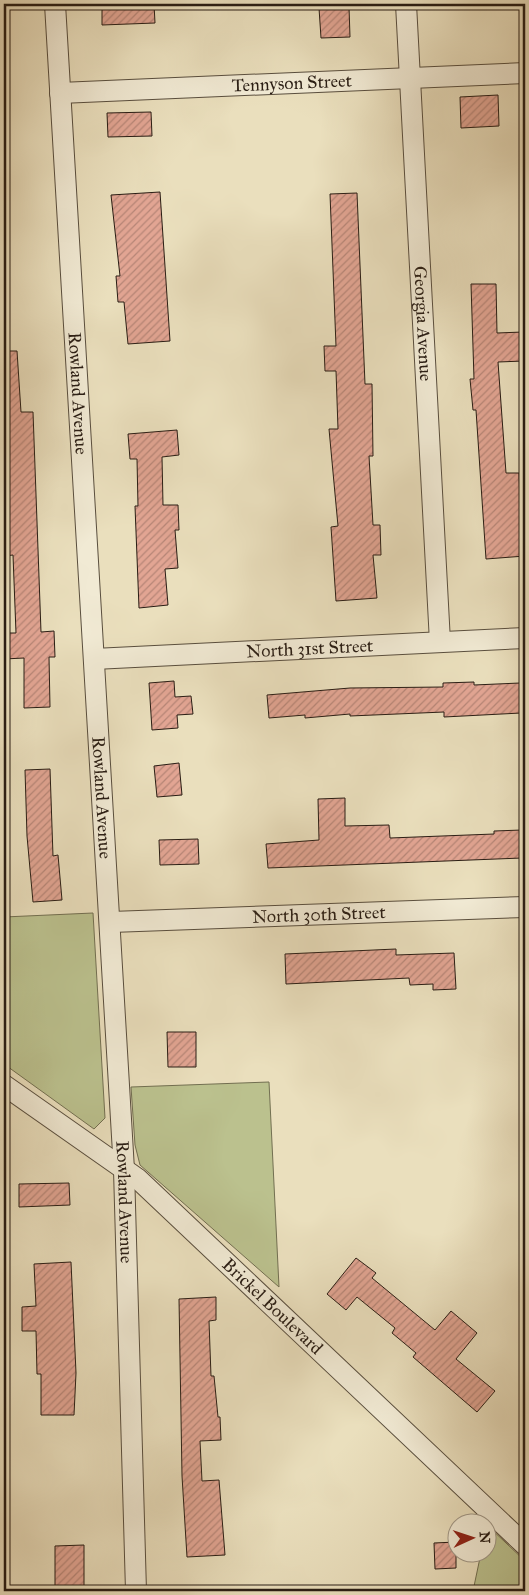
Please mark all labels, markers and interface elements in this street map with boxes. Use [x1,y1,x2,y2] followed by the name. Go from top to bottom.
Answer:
[231,69,353,97] street label: Tennyson Street
[409,265,437,382] street label: Georgia Avenue
[63,331,93,455] street label: Rowland Avenue
[246,634,374,663] street label: North 31st Street
[87,736,117,859] street label: Rowland Avenue
[252,901,387,928] street label: North 30th Street
[111,1140,138,1264] street label: Rowland Avenue
[218,1254,328,1359] street label: Brickel Boulevard
[446,1512,496,1562] north arrow
[476,1531,493,1544] text: N

